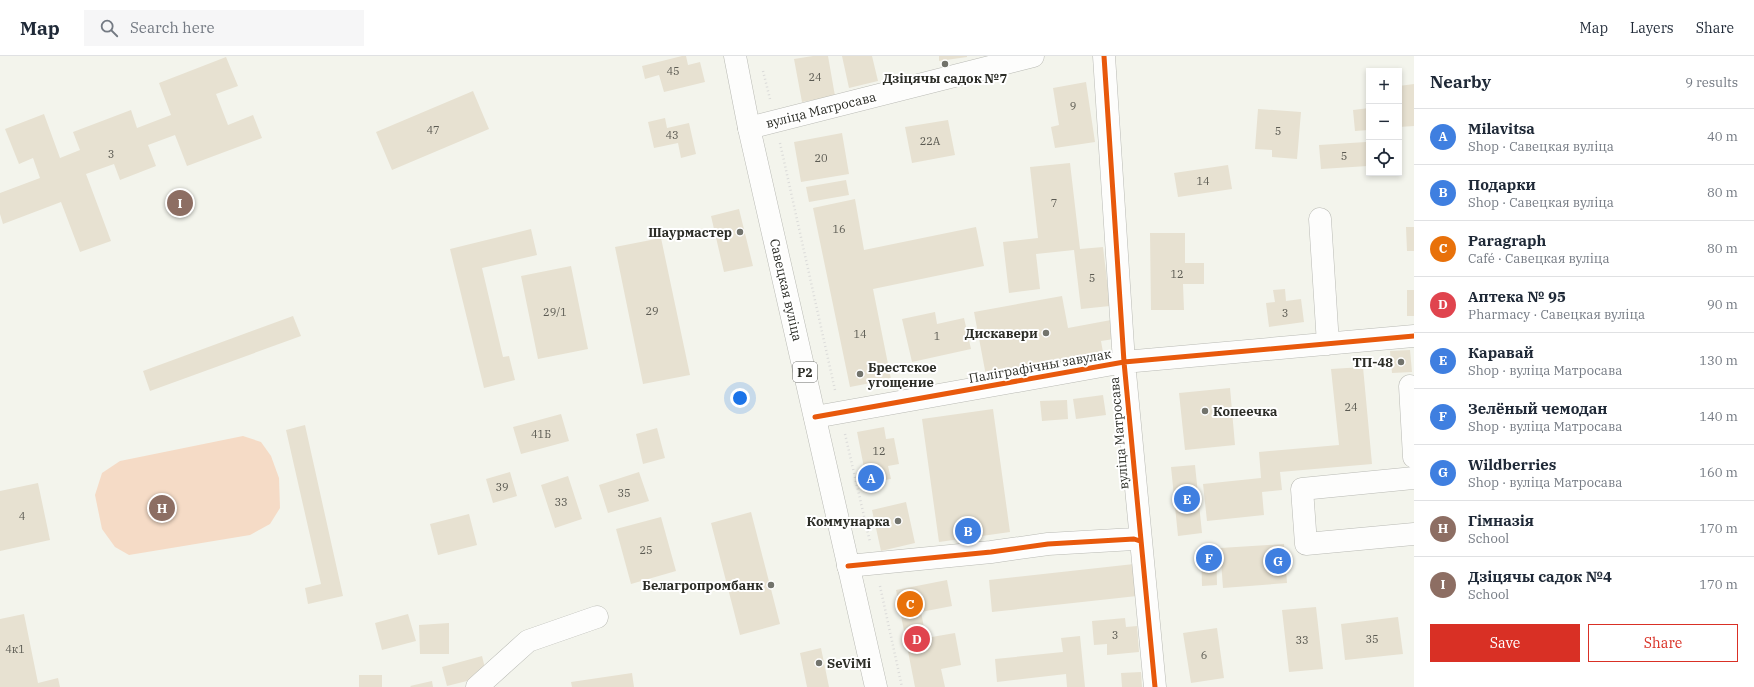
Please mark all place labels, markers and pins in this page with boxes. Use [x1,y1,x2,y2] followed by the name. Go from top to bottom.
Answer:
[940,59,950,69] marker: Дзіцячы садок №7
[883,70,1008,87] place label: Дзіцячы садок №7
[167,188,193,218] pin: I
[648,224,732,241] place label: Шаурмастер
[735,227,745,237] marker: Шаурмастер
[965,325,1038,342] place label: Дискавери
[1041,328,1051,338] marker: Дискавери
[1352,354,1393,371] place label: ТП-48
[1396,357,1406,367] marker: ТП-48
[867,359,937,391] place label: Брестское угощение
[855,369,865,379] marker: Брестское угощение
[1213,403,1278,420] place label: Копеечка
[1200,406,1210,416] marker: Копеечка
[858,463,884,493] pin: A
[1174,484,1200,514] pin: E
[149,493,175,523] pin: H
[806,513,891,530] place label: Коммунарка
[893,516,903,526] marker: Коммунарка
[955,516,981,546] pin: B
[1196,543,1222,573] pin: F
[1265,546,1291,576] pin: G
[642,577,763,594] place label: Белагропромбанк
[766,580,776,590] marker: Белагропромбанк
[897,589,923,619] pin: C
[904,624,930,654] pin: D
[827,655,872,672] place label: SeViMi
[814,658,824,668] marker: SeViMi

